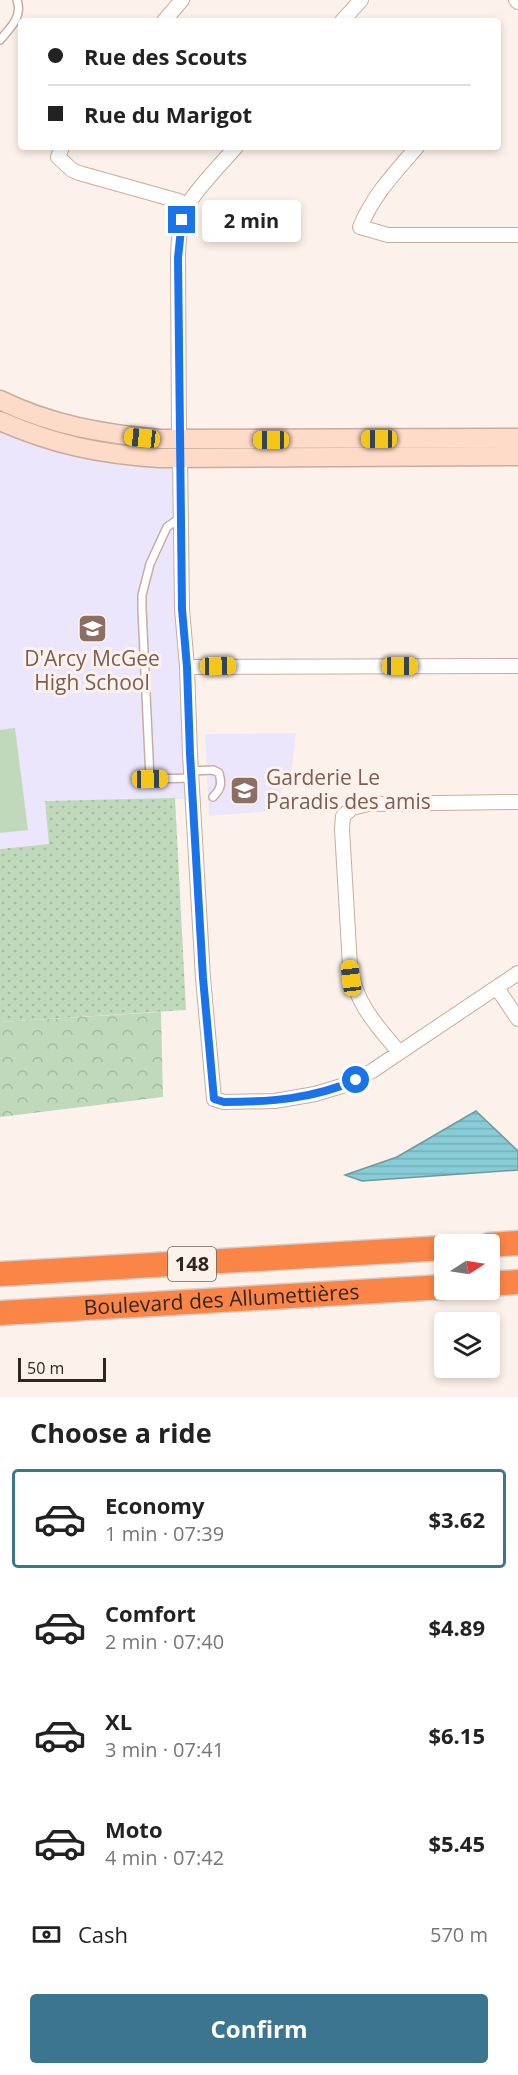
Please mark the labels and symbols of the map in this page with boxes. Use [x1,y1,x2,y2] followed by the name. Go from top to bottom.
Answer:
[203,199,302,241] callout: 2 min
[168,206,195,233] route end
[123,427,161,449] car
[361,430,397,448] car
[253,431,289,449] car
[76,612,108,644] school or university icon: D'Arcy McGee High School
[24,644,160,696] place label: D'Arcy McGee High School
[200,657,236,675] car
[382,657,418,675] car
[266,763,431,815] place label: Garderie Le Paradis des amis
[132,770,168,788] car
[229,774,261,806] school or university icon: Garderie Le Paradis des amis
[340,959,362,997] car
[342,1066,369,1093] route start
[434,1234,500,1300] north arrow
[168,1247,216,1281] road number: 148
[83,1277,360,1321] street label: Boulevard des Allumettières
[18,1355,106,1382] scale bar

